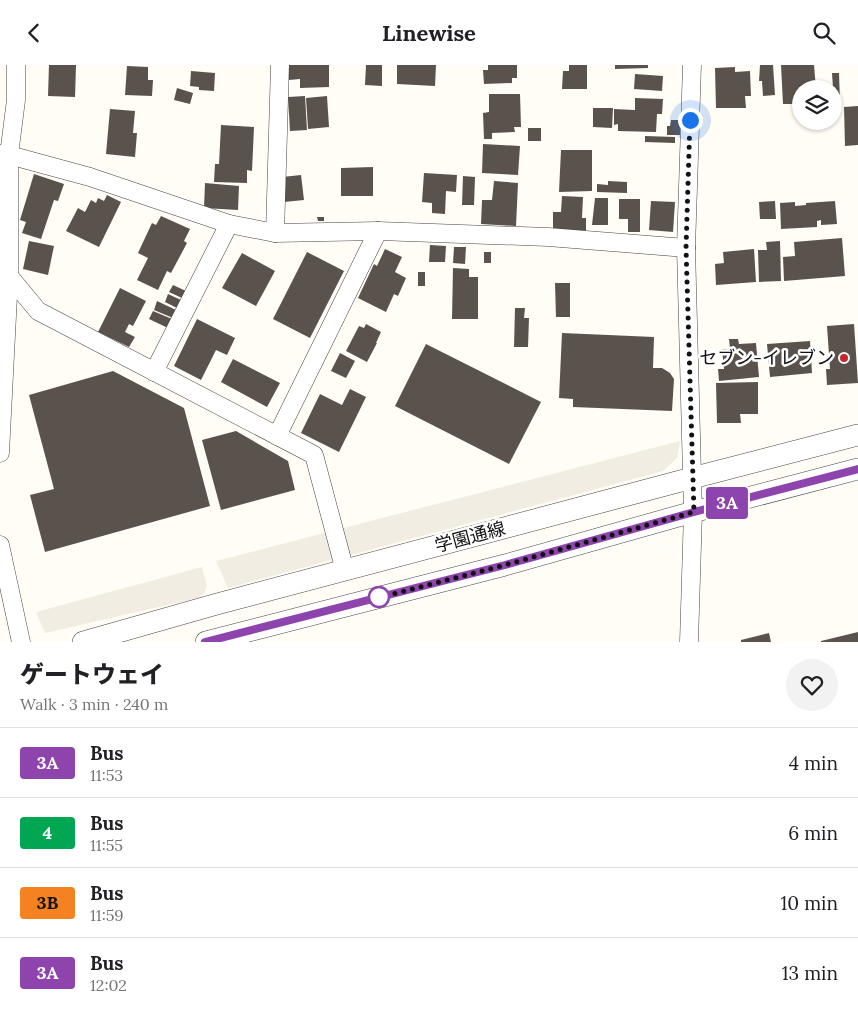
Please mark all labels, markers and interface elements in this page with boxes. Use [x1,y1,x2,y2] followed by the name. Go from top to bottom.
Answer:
[20,19,48,47] icon: back
[382,19,476,47] text: Linewise
[810,19,838,47] icon: search
[792,80,842,130] map controls
[792,80,842,130] button: layers
[678,108,703,133] your location
[699,346,834,369] place label: セブン-イレブン
[838,352,850,364] marker: セブン-イレブン
[704,487,750,519] line badge: 3A
[716,491,738,514] text: 3A
[432,516,508,557] street label: 学園通線
[368,586,390,608] unlabelled marker
[20,659,164,690] text: ゲートウェイ
[786,659,838,711] button: heart
[20,694,168,714] text: Walk · 3 min · 240 m
[90,741,123,765] text: Bus
[36,751,59,774] text: 3A
[789,751,838,775] text: 4 min
[90,765,123,785] text: 11:53
[90,811,123,835] text: Bus
[43,821,52,844] text: 4
[788,821,838,845] text: 6 min
[90,835,123,855] text: 11:55
[90,881,123,905] text: Bus
[37,891,58,914] text: 3B
[780,891,838,915] text: 10 min
[90,905,124,925] text: 11:59
[90,951,123,975] text: Bus
[36,961,59,984] text: 3A
[782,961,838,985] text: 13 min
[90,975,127,995] text: 12:02

